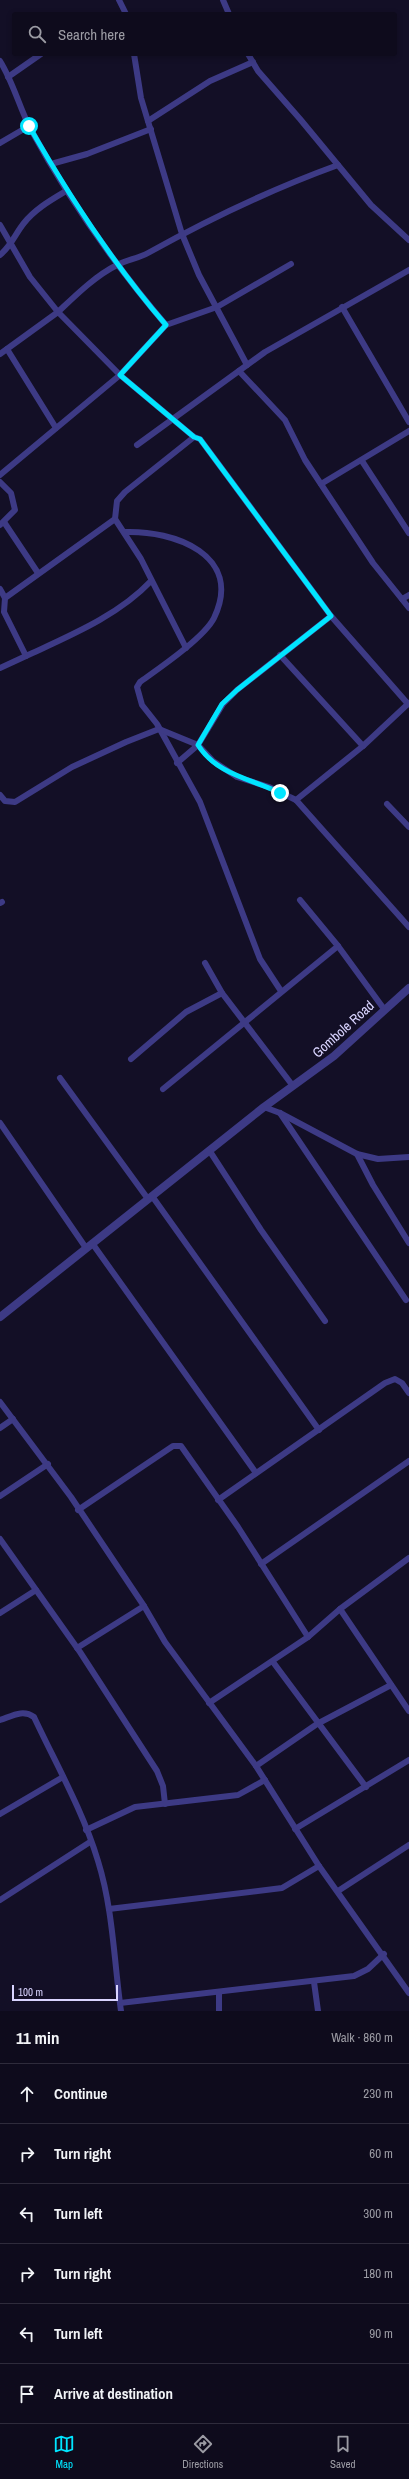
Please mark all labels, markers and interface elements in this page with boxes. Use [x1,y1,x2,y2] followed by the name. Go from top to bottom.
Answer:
[12,12,397,56] search box
[26,23,48,45] icon: search
[58,24,125,45] text: Search here
[20,117,38,135] route start
[271,784,289,802] route end
[308,996,378,1062] street label: Gombole Road
[12,1983,118,2002] scale bar
[18,1985,43,1999] text: 100 m
[16,2026,59,2049] text: 11 min
[331,2029,393,2046] text: Walk · 860 m
[16,2083,38,2105] icon: ahead
[54,2083,107,2104] text: Continue
[363,2085,393,2102] text: 230 m
[16,2143,38,2165] icon: right
[54,2143,111,2164] text: Turn right
[369,2145,393,2162] text: 60 m
[16,2203,38,2225] icon: left
[54,2203,102,2224] text: Turn left
[363,2205,393,2222] text: 300 m
[16,2263,38,2285] icon: right
[54,2263,111,2284] text: Turn right
[363,2265,393,2282] text: 180 m
[16,2323,38,2345] icon: left
[54,2323,102,2344] text: Turn left
[369,2325,393,2342] text: 90 m
[16,2383,38,2405] icon: arrive
[54,2383,173,2404] text: Arrive at destination
[53,2433,75,2471] tab: Map
[182,2433,223,2471] tab: Directions
[330,2433,356,2471] tab: Saved

